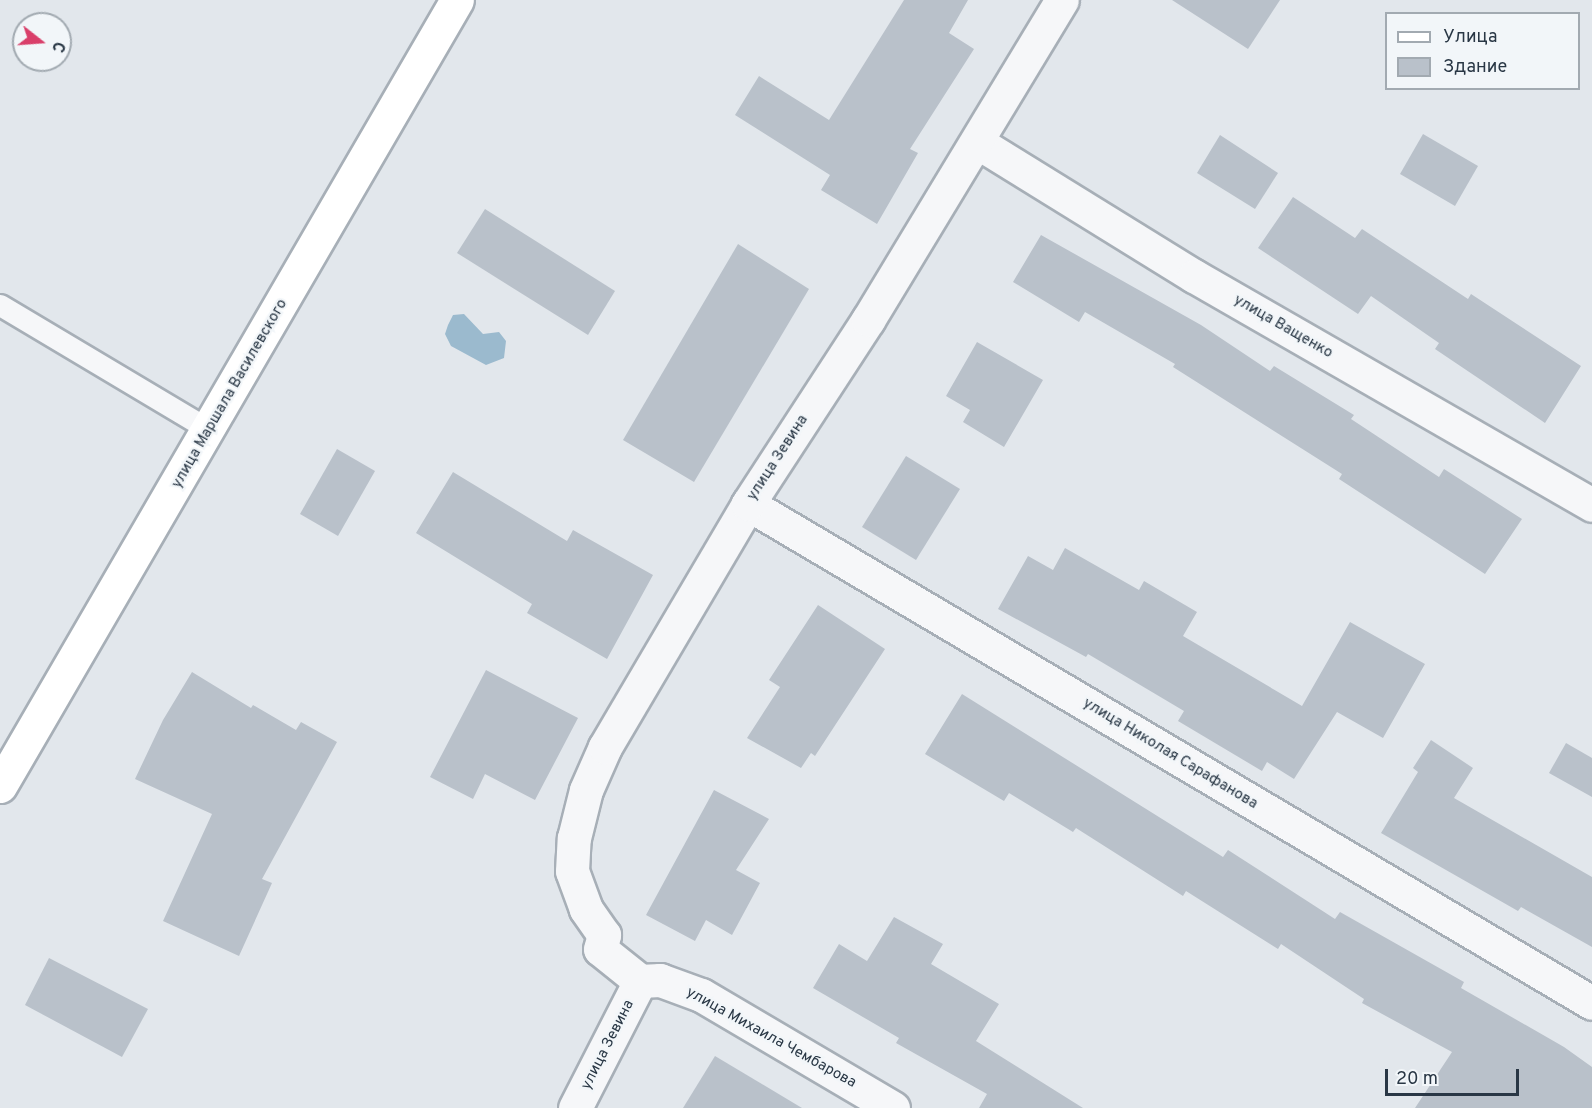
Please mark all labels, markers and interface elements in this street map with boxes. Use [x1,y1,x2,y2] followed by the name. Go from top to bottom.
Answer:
[12,12,72,72] north arrow
[1385,12,1580,90] legend
[1443,26,1497,49] text: Улица
[46,39,68,54] text: С
[1443,56,1507,79] text: Здание
[1230,291,1336,363] street label: улица Ващенко
[168,296,292,492] street label: улица Маршала Василевского
[744,412,812,504] street label: улица Зевина
[1079,695,1261,813] street label: улица Николая Сарафанова
[683,984,859,1092] street label: улица Михаила Чембарова
[578,997,638,1093] street label: улица Зевина
[1388,1057,1522,1095] scale bar
[1396,1068,1438,1091] text: 20 m

